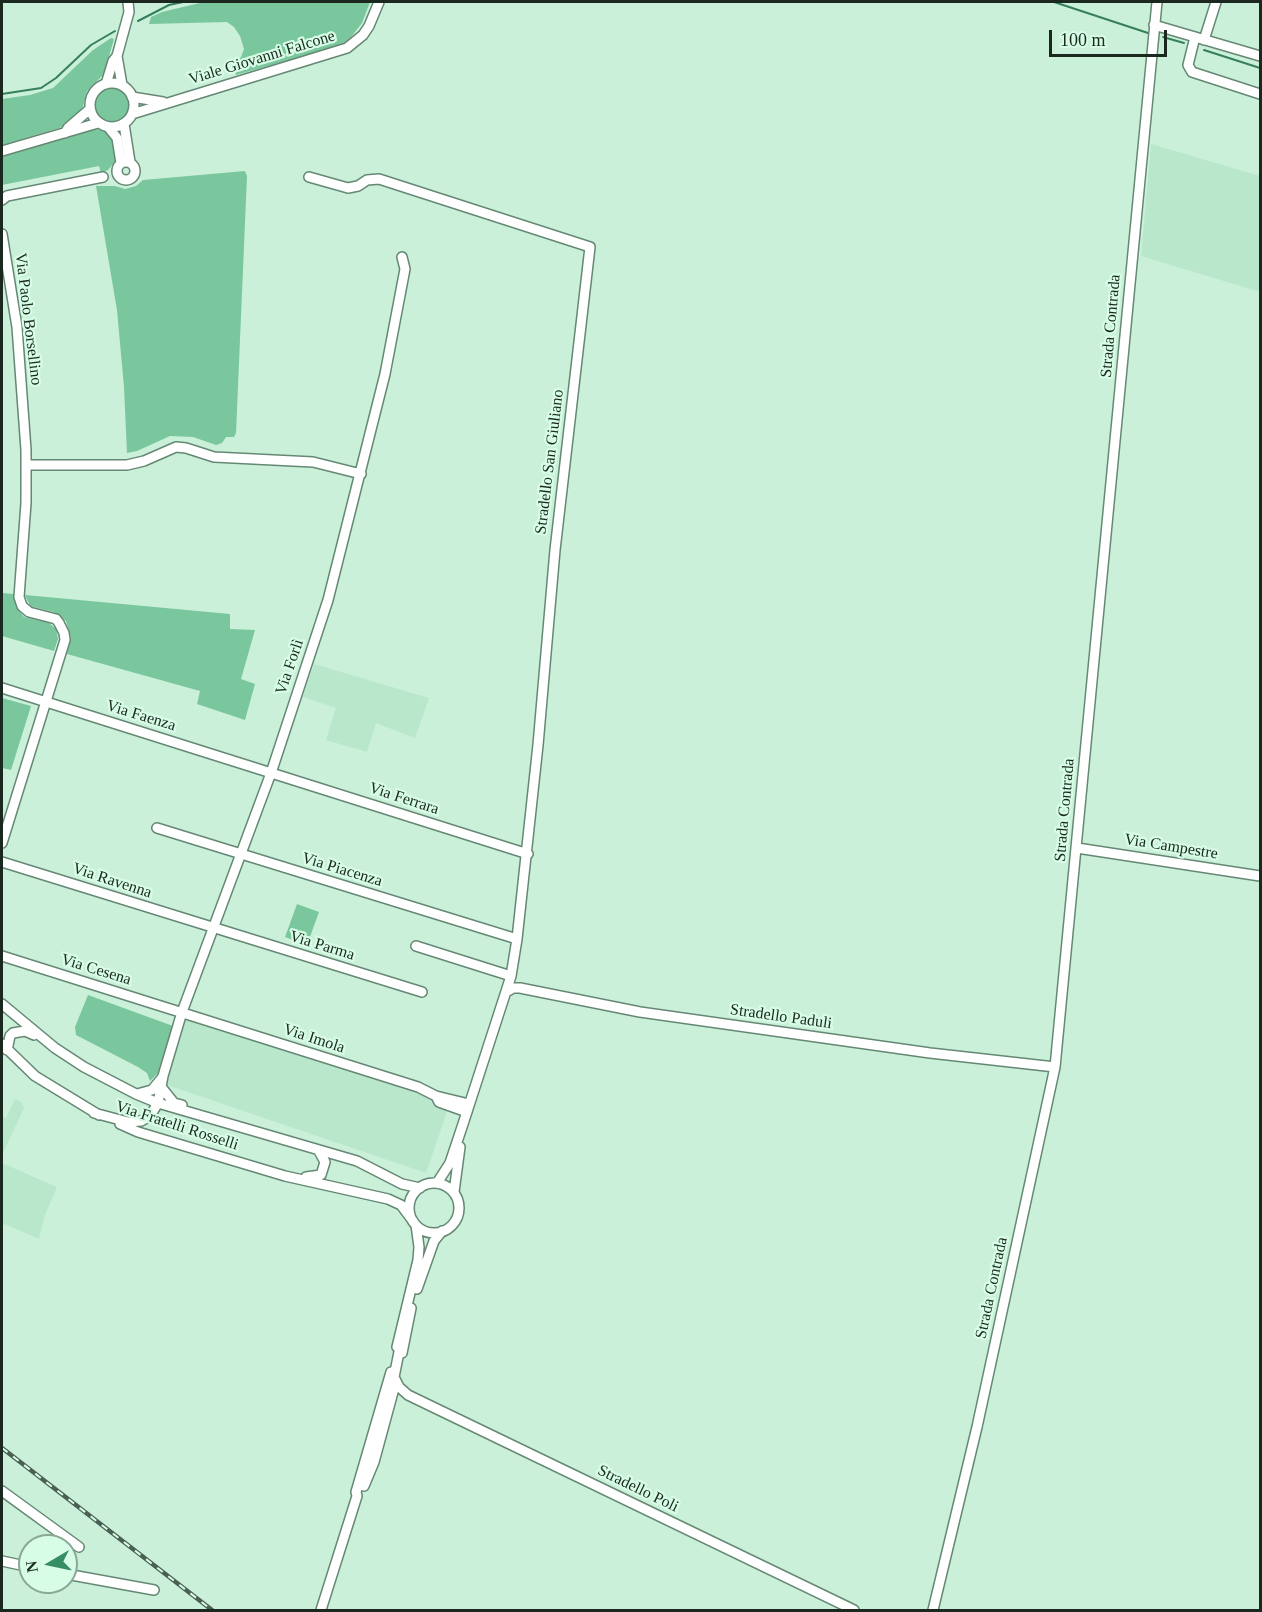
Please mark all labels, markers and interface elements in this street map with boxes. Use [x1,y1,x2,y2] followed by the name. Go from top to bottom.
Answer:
[1052,18,1170,56] scale bar
[187,27,337,89] street label: Viale Giovanni Falcone
[1060,30,1106,50] text: 100 m
[10,252,46,386] street label: Via Paolo Borsellino
[1097,274,1125,378] street label: Strada Contrada
[532,388,568,536] street label: Stradello San Giuliano
[272,637,308,697] street label: Via Forlì
[104,696,178,736] street label: Via Faenza
[1051,758,1079,862] street label: Strada Contrada
[367,779,441,819] street label: Via Ferrara
[1123,830,1219,864] street label: Via Campestre
[300,849,384,891] street label: Via Piacenza
[70,859,154,903] street label: Via Ravenna
[287,927,357,965] street label: Via Parma
[59,950,133,990] street label: Via Cesena
[729,1000,833,1034] street label: Stradello Paduli
[281,1020,347,1058] street label: Via Imola
[113,1097,241,1155] street label: Via Fratelli Rosselli
[972,1235,1012,1341] street label: Strada Contrada
[594,1461,682,1517] street label: Stradello Poli
[18,1534,78,1594] north arrow
[22,1560,41,1574] text: N

